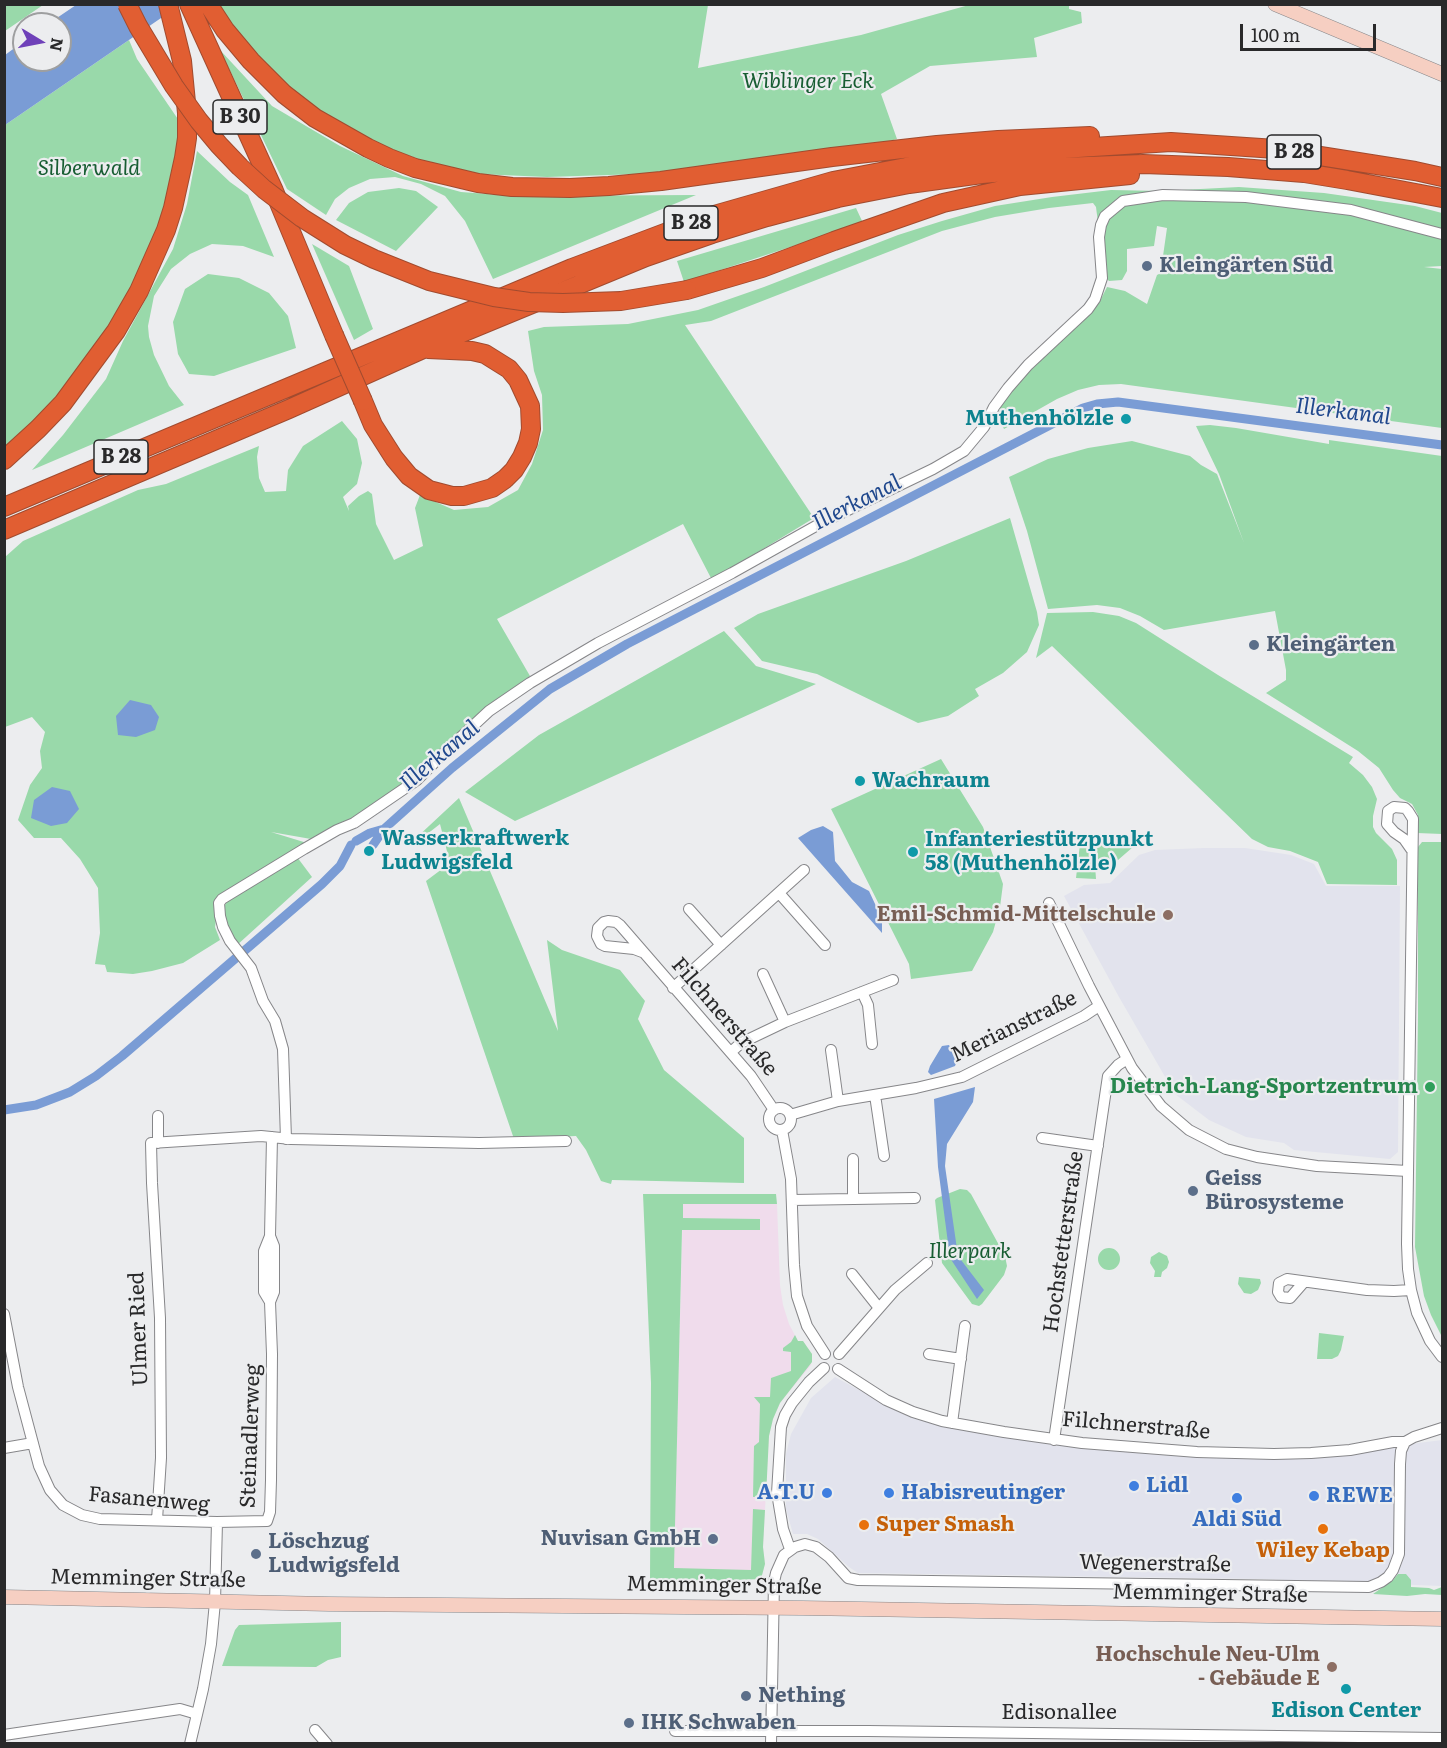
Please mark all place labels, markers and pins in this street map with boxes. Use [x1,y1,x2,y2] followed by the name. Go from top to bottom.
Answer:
[1159,253,1333,279] place label: Kleingärten Süd
[1140,259,1154,273] marker: Kleingärten Süd
[965,406,1114,432] place label: Muthenhölzle
[1119,412,1133,426] marker: Muthenhölzle
[1266,632,1395,658] place label: Kleingärten
[1247,638,1261,652] marker: Kleingärten
[872,768,990,794] place label: Wachraum
[853,774,867,788] marker: Wachraum
[381,826,569,876] place label: Wasserkraftwerk Ludwigsfeld
[925,827,1153,877] place label: Infanteriestützpunkt 58 (Muthenhölzle)
[362,844,376,858] marker: Wasserkraftwerk Ludwigsfeld
[906,845,920,859] marker: Infanteriestützpunkt 58 (Muthenhölzle)
[876,902,1156,928] place label: Emil-Schmid-Mittelschule
[1161,908,1175,922] marker: Emil-Schmid-Mittelschule
[1110,1074,1418,1100] place label: Dietrich-Lang-Sportzentrum
[1423,1080,1437,1094] marker: Dietrich-Lang-Sportzentrum
[1205,1166,1344,1216] place label: Geiss Bürosysteme
[1186,1184,1200,1198] marker: Geiss Bürosysteme
[1146,1473,1189,1499] place label: Lidl
[1127,1479,1141,1493] marker: Lidl
[757,1480,815,1506] place label: A.T.U
[901,1480,1065,1506] place label: Habisreutinger
[1326,1483,1393,1509] place label: REWE
[820,1486,834,1500] marker: A.T.U
[882,1486,896,1500] marker: Habisreutinger
[1307,1489,1321,1503] marker: REWE
[1230,1491,1244,1505] marker: Aldi Süd
[1192,1507,1282,1533] place label: Aldi Süd
[876,1512,1015,1538] place label: Super Smash
[857,1518,871,1532] marker: Super Smash
[1316,1522,1330,1536] marker: Wiley Kebap
[541,1526,701,1552] place label: Nuvisan GmbH
[268,1529,400,1579] place label: Löschzug Ludwigsfeld
[706,1532,720,1546] marker: Nuvisan GmbH
[1256,1538,1390,1564] place label: Wiley Kebap
[249,1547,263,1561] marker: Löschzug Ludwigsfeld
[1095,1642,1320,1692] place label: Hochschule Neu-Ulm - Gebäude E
[1325,1660,1339,1674] marker: Hochschule Neu-Ulm - Gebäude E
[1339,1682,1353,1696] marker: Edison Center
[758,1683,845,1709] place label: Nething
[739,1689,753,1703] marker: Nething
[1271,1698,1421,1724] place label: Edison Center
[641,1710,796,1736] place label: IHK Schwaben
[622,1716,636,1730] marker: IHK Schwaben

